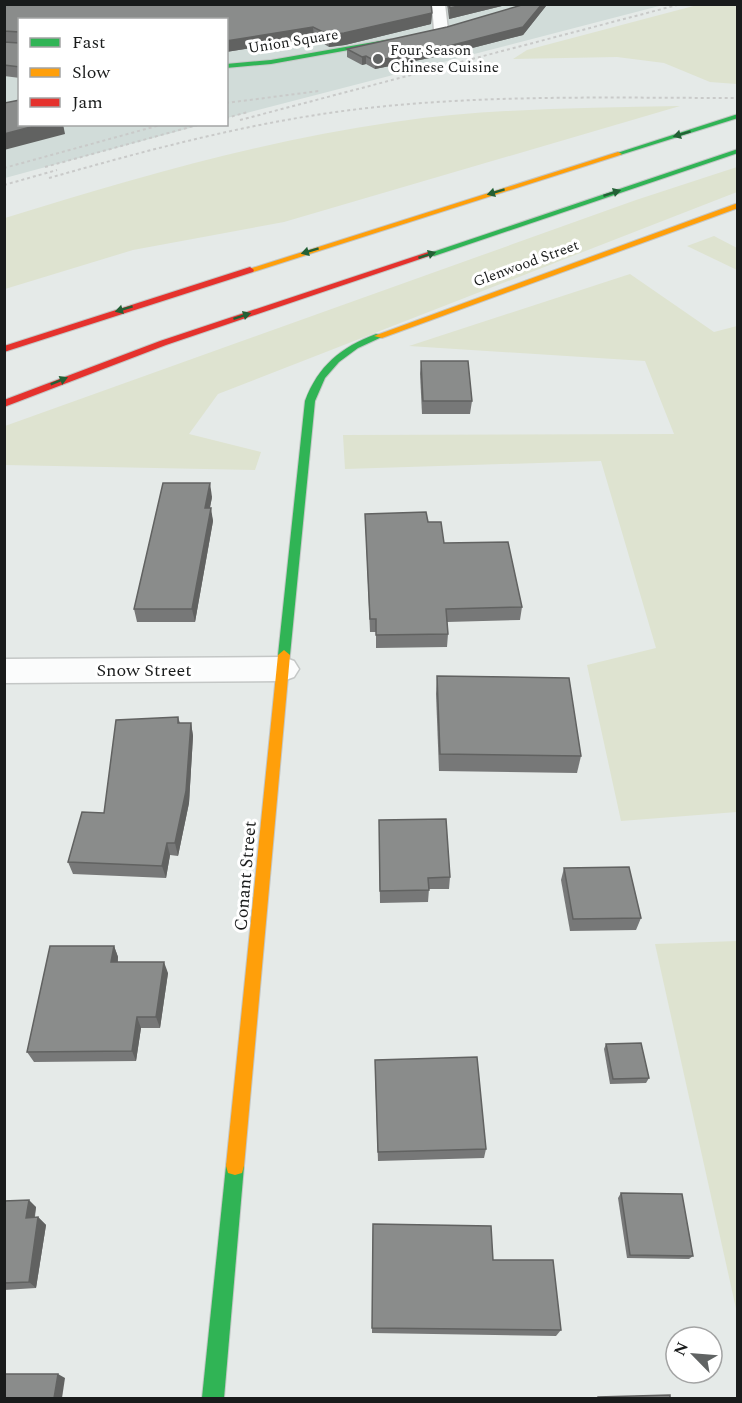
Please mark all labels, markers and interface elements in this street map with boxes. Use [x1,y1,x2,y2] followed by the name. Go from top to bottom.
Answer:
[18,18,228,126] legend
[246,23,340,60] street label: Union Square
[72,29,105,56] text: Fast
[390,39,499,79] place label: Four Season Chinese Cuisine
[371,52,385,66] marker: Four Season Chinese Cuisine
[72,59,111,86] text: Slow
[72,89,103,116] text: Jam
[673,130,691,139] one-way arrow
[487,188,505,197] one-way arrow
[603,188,621,197] one-way arrow
[470,234,582,293] street label: Glenwood Street
[301,246,319,256] one-way arrow
[418,249,436,259] one-way arrow
[115,305,133,314] one-way arrow
[233,311,251,321] one-way arrow
[50,376,68,386] one-way arrow
[96,657,192,684] street label: Snow Street
[227,820,264,932] street label: Conant Street
[664,1325,724,1385] north arrow
[668,1338,695,1360] text: N

